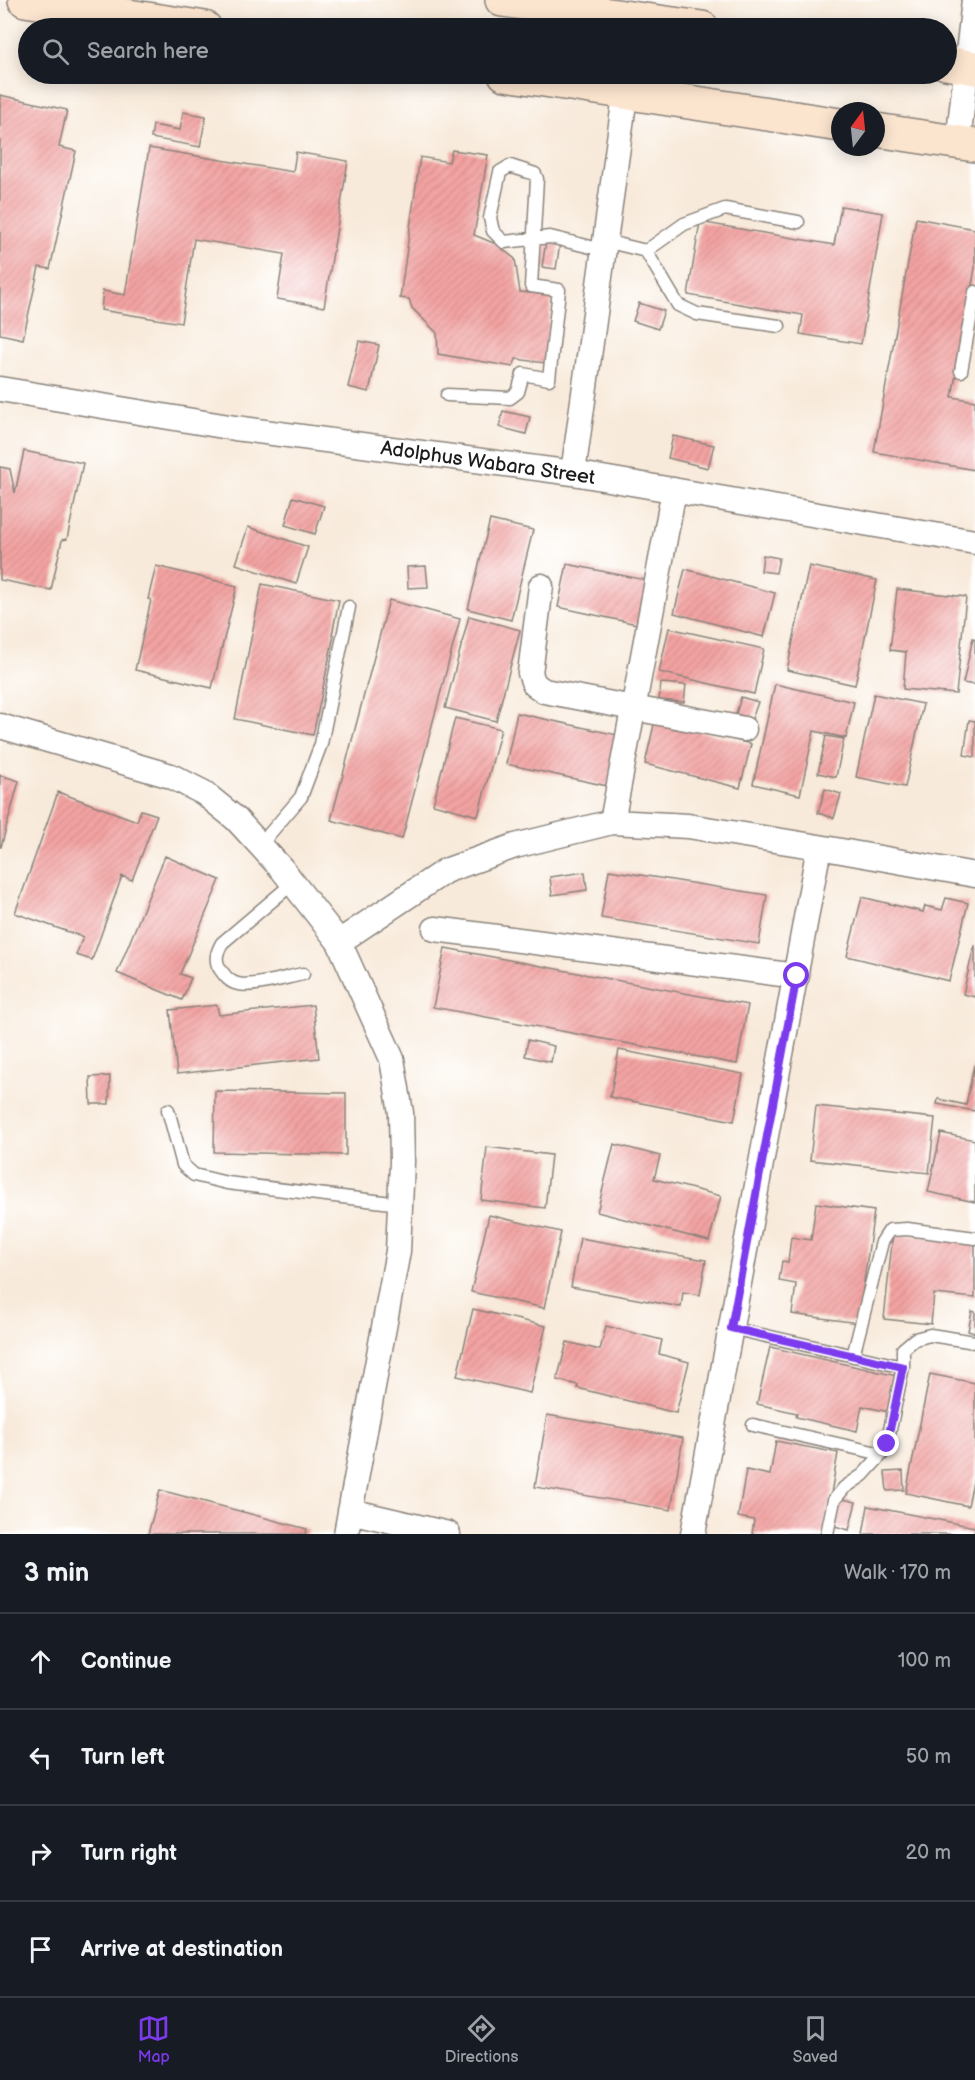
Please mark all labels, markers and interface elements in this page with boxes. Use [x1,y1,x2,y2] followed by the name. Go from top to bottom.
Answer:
[18,18,957,84] search box
[39,35,72,68] icon: search
[87,38,209,65] text: Search here
[831,102,885,156] north arrow
[379,436,597,490] street label: Adolphus Wabara Street
[783,962,809,988] route start
[873,1430,899,1456] route end
[24,1558,89,1589] text: 3 min
[844,1561,951,1585] text: Walk · 170 m
[24,1645,57,1678] icon: ahead
[81,1648,171,1675] text: Continue
[898,1649,951,1673] text: 100 m
[24,1741,57,1774] icon: left
[81,1744,165,1771] text: Turn left
[906,1745,951,1769] text: 50 m
[24,1837,57,1870] icon: right
[81,1840,177,1867] text: Turn right
[906,1841,951,1865] text: 20 m
[24,1933,57,1966] icon: arrive
[81,1936,283,1963] text: Arrive at destination
[137,2012,170,2067] tab: Map
[445,2012,518,2067] tab: Directions
[793,2012,838,2067] tab: Saved

